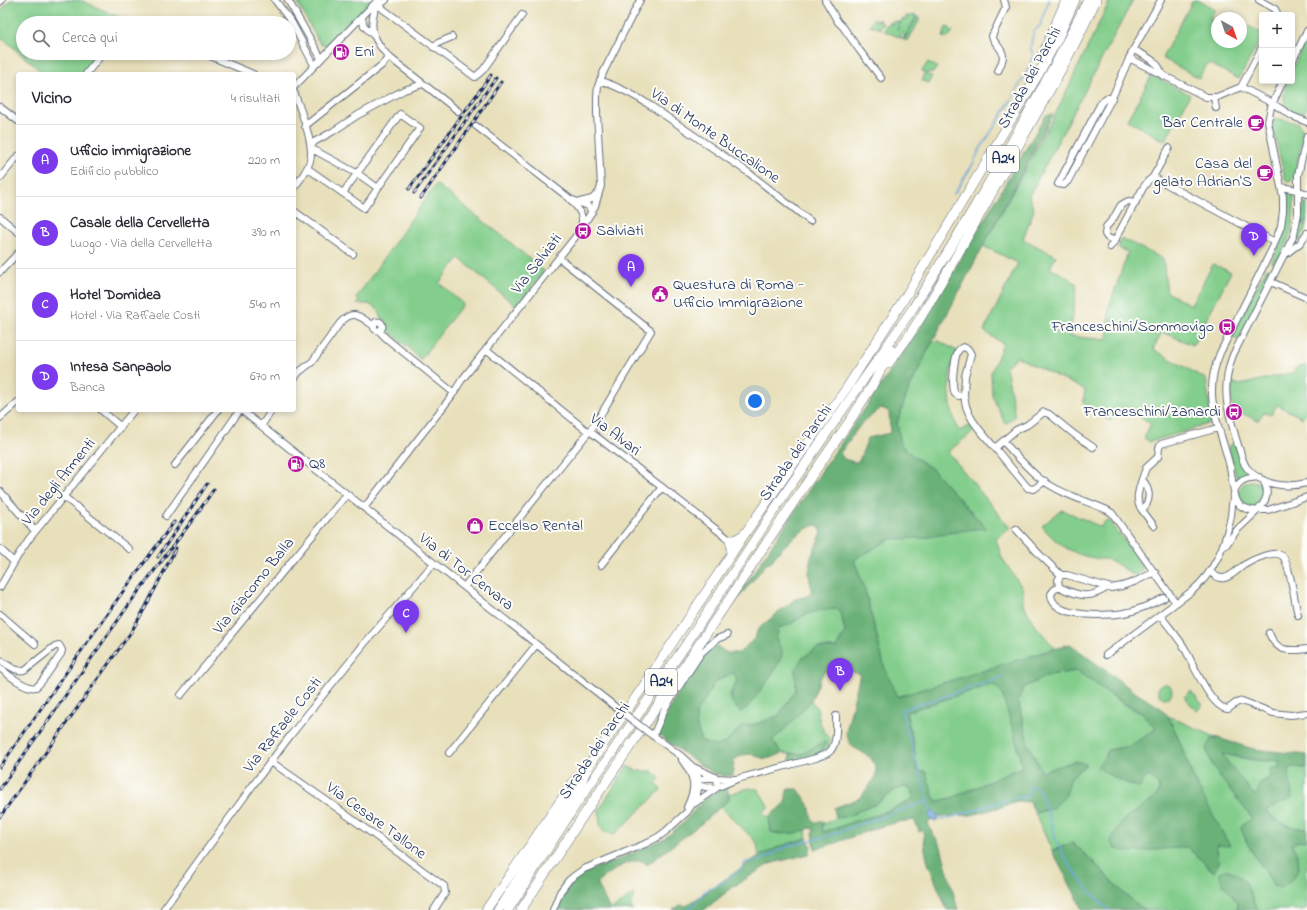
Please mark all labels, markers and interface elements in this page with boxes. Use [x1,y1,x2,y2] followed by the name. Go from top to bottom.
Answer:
[1211,12,1247,48] north arrow
[1259,12,1295,84] map controls
[1259,12,1295,48] button: +
[16,16,296,60] search box
[992,22,1068,133] street label: Strada dei Parchi
[30,27,52,49] icon: search
[62,27,118,49] text: Cerca qui
[354,40,375,64] place label: Eni
[331,42,351,62] fuel station icon: Eni
[1259,48,1295,84] button: −
[644,81,786,190] street label: Via di Monte Buccalione
[32,86,72,111] text: Vicino
[231,89,280,108] text: 4 risultati
[1161,111,1244,135] place label: Bar Centrale
[1246,113,1266,133] cafe icon: Bar Centrale
[70,140,191,162] text: Ufficio immigrazione
[987,146,1019,172] road number: A24
[41,151,49,170] text: A
[248,151,280,170] text: 220 m
[1152,152,1252,194] place label: Casa del gelato Adrian'S
[70,162,159,181] text: Edificio pubblico
[1255,163,1275,183] cafe icon: Casa del gelato Adrian'S
[70,212,210,234] text: Casale della Cervelletta
[596,219,644,243] place label: Salviati
[573,221,593,241] bus stop icon: Salviati
[41,223,49,242] text: B
[252,223,280,242] text: 390 m
[1241,223,1267,256] pin: D
[505,228,569,300] street label: Via Salviati
[70,234,212,253] text: Luogo · Via della Cervelletta
[618,254,644,287] pin: A
[673,273,804,315] place label: Questura di Roma - Ufficio Immigrazione
[70,284,161,306] text: Hotel Domidea
[650,284,670,304] public building icon: Questura di Roma - Ufficio Immigrazione
[41,295,49,314] text: C
[248,295,280,314] text: 540 m
[70,306,200,325] text: Hotel · Via Raffaele Costi
[1050,315,1214,339] place label: Franceschini/Sommovigo
[1217,317,1237,337] bus stop icon: Franceschini/Sommovigo
[70,356,171,378] text: Intesa Sanpaolo
[40,367,50,386] text: D
[250,367,280,386] text: 670 m
[70,378,105,397] text: Banca
[745,391,765,411] your location
[754,400,838,506] street label: Strada dei Parchi
[1083,400,1221,424] place label: Franceschini/Zanardi
[1224,402,1244,422] bus stop icon: Franceschini/Zanardi
[583,407,646,462] street label: Via Alvari
[15,433,102,532] street label: Via degli Armenti
[309,452,325,476] place label: Q8
[286,454,306,474] fuel station icon: Q8
[488,514,583,538] place label: Eccelso Rental
[465,516,485,536] shop icon: Eccelso Rental
[413,527,519,617] street label: Via di Tor Cervara
[207,532,301,641] street label: Via Giacomo Balla
[393,600,419,633] pin: C
[827,658,853,691] pin: B
[645,669,677,695] road number: A24
[237,672,328,779] street label: Via Raffaele Costi
[553,697,637,805] street label: Strada dei Parchi
[320,776,432,866] street label: Via Cesare Tallone

